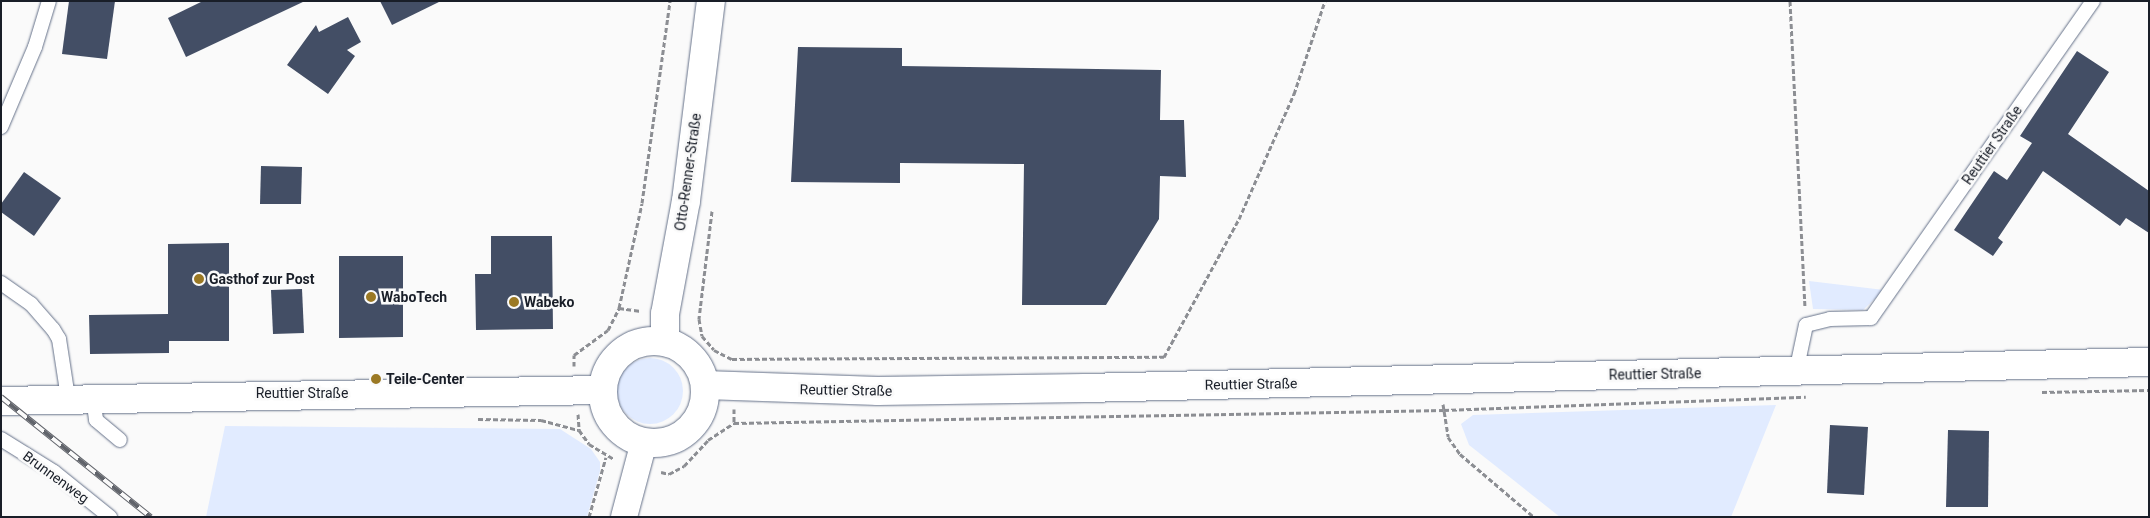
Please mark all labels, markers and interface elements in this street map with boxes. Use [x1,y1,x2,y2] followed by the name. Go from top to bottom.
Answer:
[1959,102,2025,188] street label: Reuttier Straße
[671,112,705,232] street label: Otto-Renner-Straße
[209,271,315,287] place label: Gasthof zur Post
[193,273,205,285] marker: Gasthof zur Post
[381,289,447,305] place label: WaboTech
[365,291,377,303] marker: WaboTech
[524,294,574,310] place label: Wabeko
[508,296,520,308] marker: Wabeko
[1609,365,1701,383] street label: Reuttier Straße
[386,371,464,387] place label: Teile-Center
[370,373,382,385] marker: Teile-Center
[1205,375,1297,393] street label: Reuttier Straße
[800,381,892,399] street label: Reuttier Straße
[256,385,348,401] street label: Reuttier Straße
[20,447,92,507] street label: Brunnenweg

